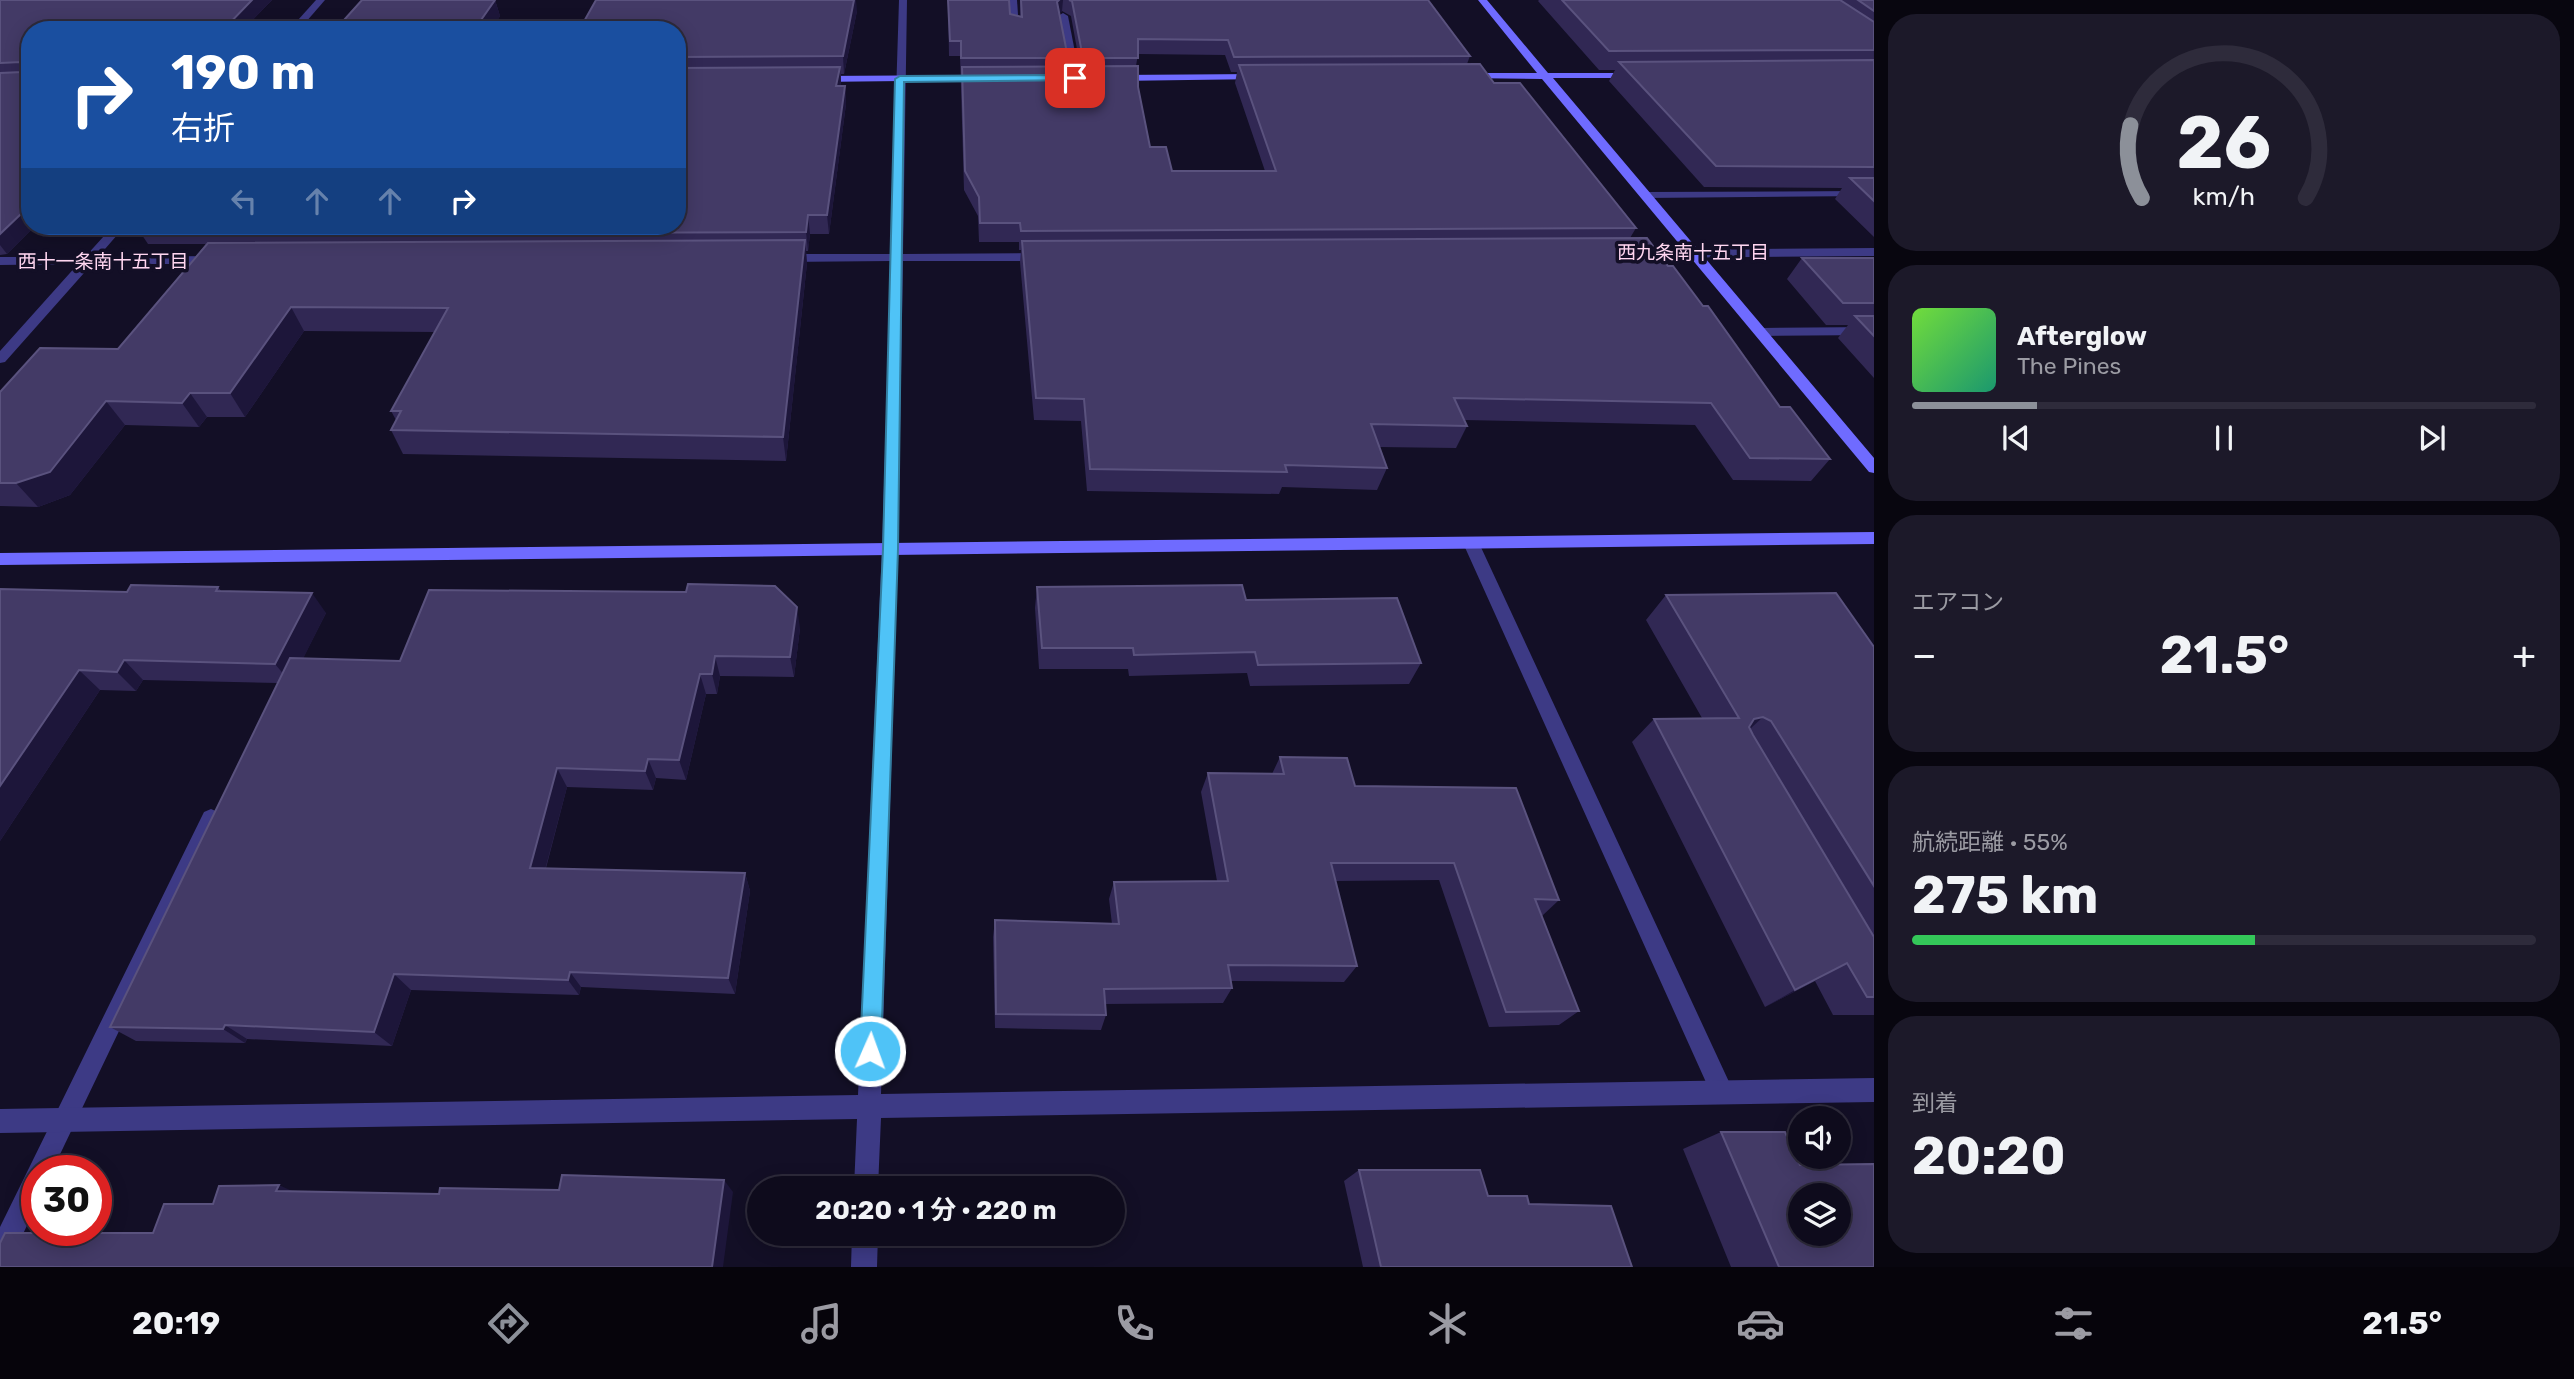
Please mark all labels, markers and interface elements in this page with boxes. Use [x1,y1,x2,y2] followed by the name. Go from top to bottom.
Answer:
[171,43,315,101] text: 190 m
[1045,48,1105,108] pin
[56,49,147,140] icon: right
[1056,59,1094,97] icon: arrive
[2177,101,2271,187] text: 26
[171,109,235,147] text: 右折
[225,182,263,220] icon: left
[298,182,336,220] icon: ahead
[371,182,409,220] icon: ahead
[444,182,482,220] icon: right
[2193,182,2255,211] text: km/h
[1617,241,1769,264] district label: 西九条南十五丁目
[17,250,189,273] district label: 西十一条南十五丁目
[2017,321,2147,352] text: Afterglow
[2017,352,2121,380] text: The Pines
[1997,419,2035,457] icon: previous
[2205,419,2243,457] icon: pause
[2413,419,2451,457] icon: next
[1912,588,2004,616] text: エアコン
[2160,624,2289,686] text: 21.5°
[1912,632,1937,678] text: −
[2512,632,2536,678] text: +
[1912,828,2068,856] text: 航続距離 · 55%
[1912,864,2098,926] text: 275 km
[833,1014,907,1088] position arrow
[1912,1089,1958,1117] text: 到着
[1788,1106,1851,1246] map controls
[1788,1106,1851,1169] button: sound
[1912,1125,2066,1187] text: 20:20
[21,1155,112,1246] speed limit sign: 30
[1788,1183,1851,1246] button: layers
[815,1195,1057,1226] text: 20:20 · 1 分 · 220 m
[484,1299,533,1348] icon: directions
[797,1299,846,1348] icon: music
[1110,1299,1159,1348] icon: phone
[1423,1299,1472,1348] icon: climate
[1736,1299,1785,1348] icon: car
[2049,1299,2098,1348] icon: filters
[132,1304,220,1342] text: 20:19
[2362,1304,2442,1342] text: 21.5°

